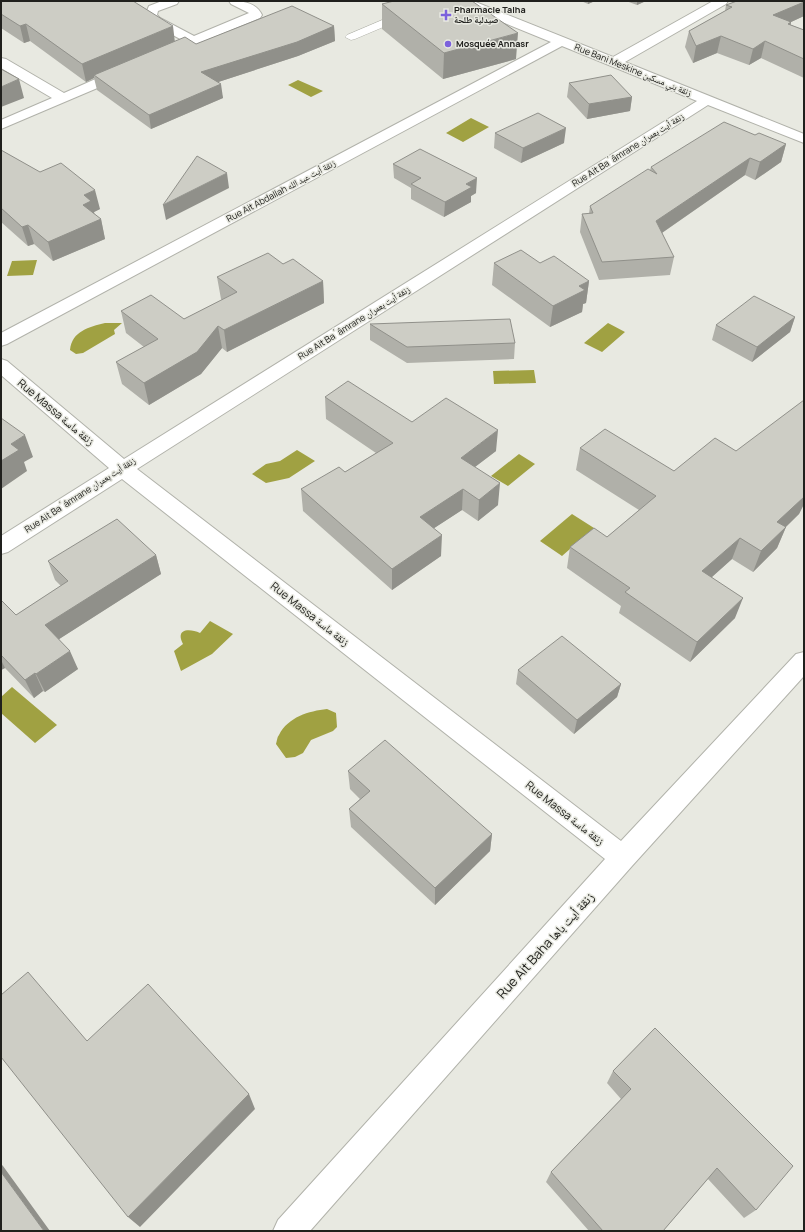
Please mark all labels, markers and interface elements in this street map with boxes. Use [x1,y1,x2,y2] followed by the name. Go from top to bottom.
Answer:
[454,3,526,26] place label: Pharmacie Talha صيدلية طلحة
[441,10,451,20] marker: Pharmacie Talha صيدلية طلحة
[456,37,529,50] place label: Mosquée Annasr
[443,39,453,49] marker: Mosquée Annasr
[572,40,694,100] street label: Rue Bani Meskine زنقة بني مسكين
[569,109,687,190] street label: Rue Ait Ba´âmrane زنقة أيت بعمران
[224,156,338,225] street label: Rue Ait Abdallah زنقة أيت عبد الله
[295,282,413,363] street label: Rue Ait Ba´âmrane زنقة أيت بعمران
[15,375,98,448] street label: Rue Massa زنقة ماسة
[22,453,138,535] street label: Rue Ait Ba´âmrane زنقة أيت بعمران
[268,578,353,649] street label: Rue Massa زنقة ماسة
[523,777,608,848] street label: Rue Massa زنقة ماسة
[492,888,598,1002] street label: Rue Ait Baha زنقة أيت باها

